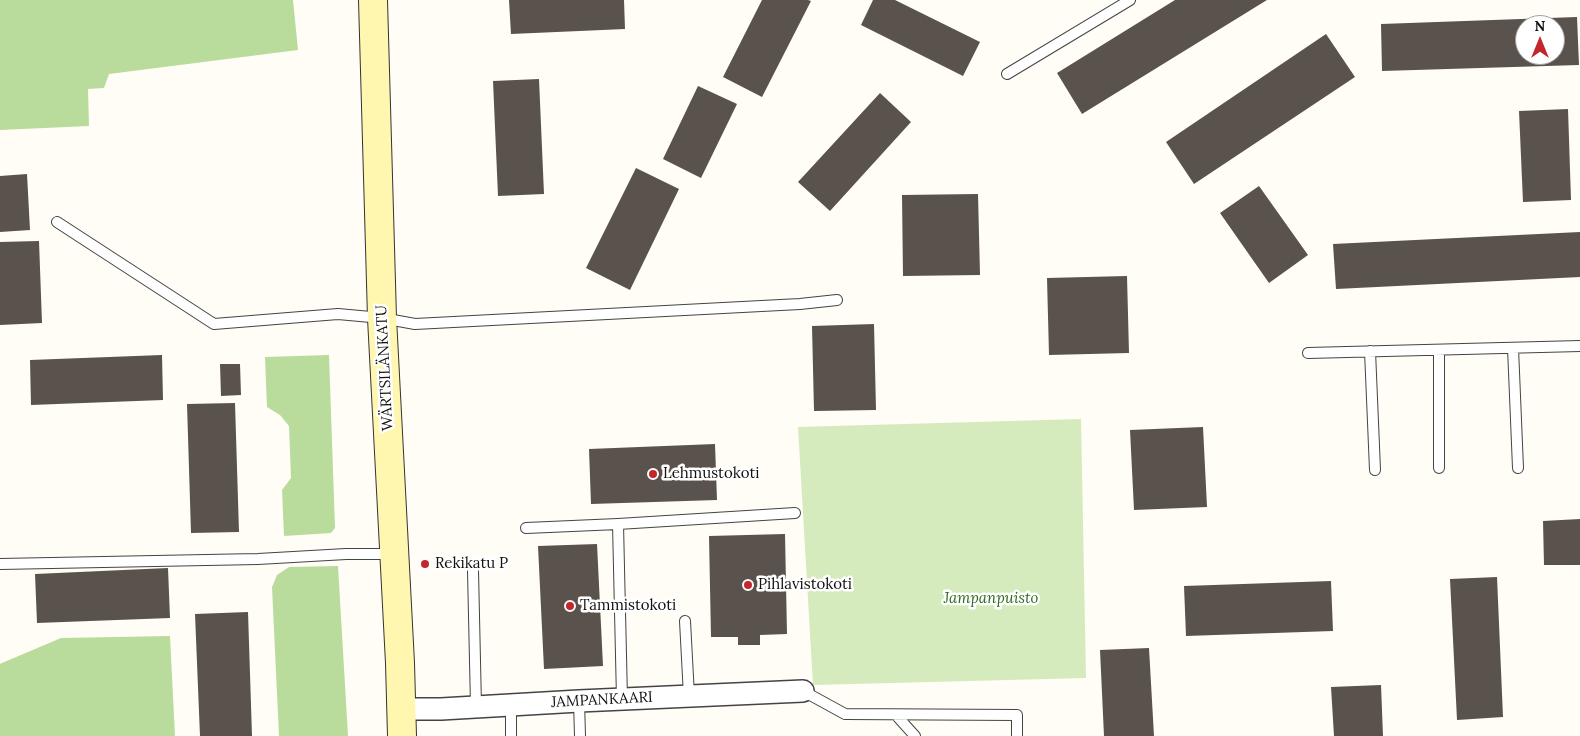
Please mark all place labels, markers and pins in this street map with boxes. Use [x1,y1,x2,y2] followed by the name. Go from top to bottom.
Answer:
[663,465,759,483] place label: Lehmustokoti
[647,468,659,480] marker: Lehmustokoti
[435,555,508,573] place label: Rekikatu P
[419,558,431,570] marker: Rekikatu P
[758,576,852,594] place label: Pihlavistokoti
[742,579,754,591] marker: Pihlavistokoti
[580,597,676,615] place label: Tammistokoti
[564,600,576,612] marker: Tammistokoti

